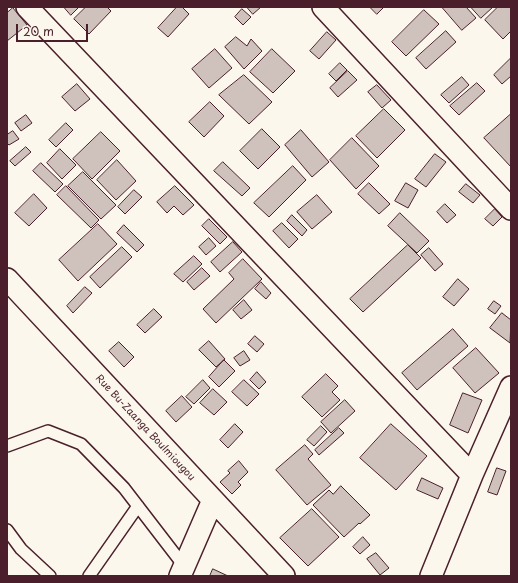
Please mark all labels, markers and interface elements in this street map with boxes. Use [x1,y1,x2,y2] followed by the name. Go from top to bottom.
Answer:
[18,16,90,42] scale bar
[23,22,54,40] text: 20 m
[93,373,197,483] street label: Rue Bu-Zaanga Boulmiougou

